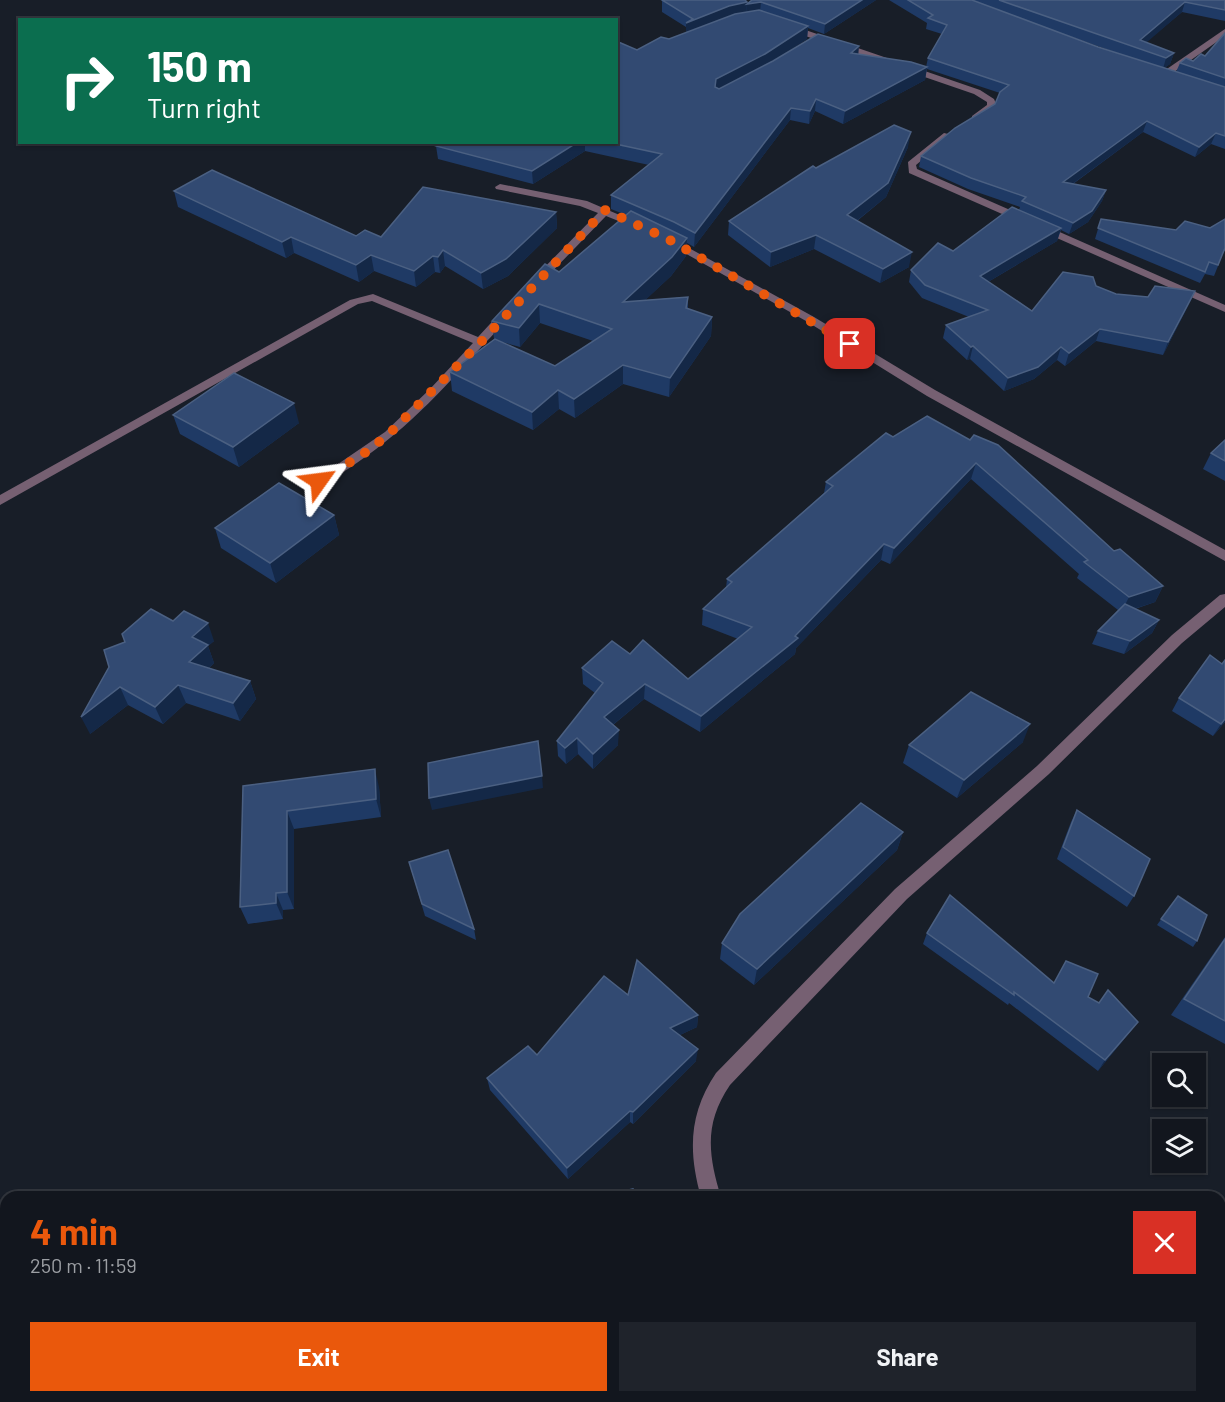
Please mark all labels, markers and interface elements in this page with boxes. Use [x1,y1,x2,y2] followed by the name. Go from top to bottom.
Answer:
[147,40,252,90] text: 150 m
[48,42,126,120] icon: right
[147,91,261,123] text: Turn right
[824,318,875,369] pin
[833,327,866,360] icon: arrive
[287,449,351,513] position arrow
[1152,1053,1206,1173] map controls
[1152,1053,1206,1107] button: search
[1152,1119,1206,1173] button: layers
[30,1209,118,1252] text: 4 min
[1133,1211,1196,1274] button: close
[30,1253,137,1277] text: 250 m · 11:59
[30,1322,607,1391] button: Exit
[619,1322,1196,1391] button: Share

